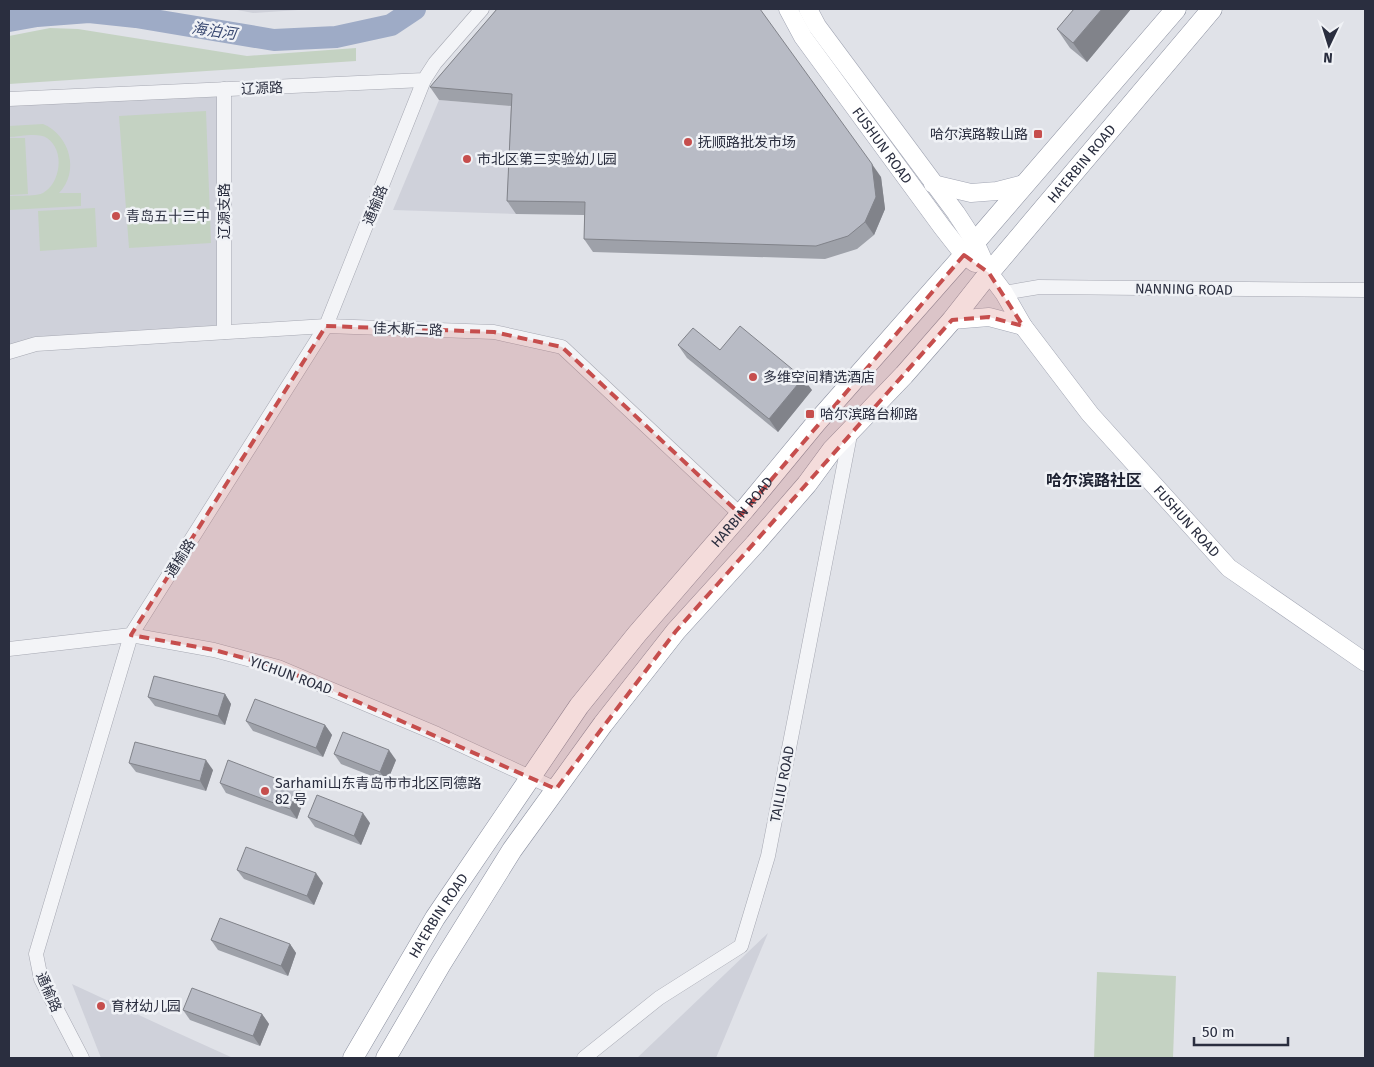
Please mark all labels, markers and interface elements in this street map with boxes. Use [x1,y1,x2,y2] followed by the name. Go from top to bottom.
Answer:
[190,19,240,43] water label: 海泊河
[1304,20,1354,70] north arrow
[1323,49,1333,66] text: N
[241,79,283,98] street label: 辽源路
[848,104,916,187] street label: FUSHUN ROAD
[1044,121,1120,206] street label: HA'ERBIN ROAD
[930,126,1028,143] place label: 哈尔滨路鞍山路
[1032,128,1044,140] marker: 哈尔滨路鞍山路
[698,134,796,151] place label: 抚顺路批发市场
[682,136,694,148] marker: 抚顺路批发市场
[477,151,617,168] place label: 市北区第三实验幼儿园
[461,153,473,165] marker: 市北区第三实验幼儿园
[216,183,233,239] street label: 辽源支路
[360,183,391,228] street label: 通榆路
[126,208,210,225] place label: 青岛五十三中
[110,210,122,222] marker: 青岛五十三中
[1135,280,1233,299] street label: NANNING ROAD
[373,320,443,339] street label: 佳木斯二路
[763,369,875,386] place label: 多维空间精选酒店
[747,371,759,383] marker: 多维空间精选酒店
[820,406,918,423] place label: 哈尔滨路台柳路
[804,408,816,420] marker: 哈尔滨路台柳路
[1046,471,1142,490] district label: 哈尔滨路社区
[708,474,777,551] street label: HARBIN ROAD
[1150,482,1223,561] street label: FUSHUN ROAD
[162,536,199,581] street label: 通榆路
[247,653,334,698] street label: YICHUN ROAD
[767,744,798,824] street label: TAILIU ROAD
[275,775,481,808] place label: Sarhami山东青岛市市北区同德路 82 号
[259,785,271,797] marker: Sarhami山东青岛市市北区同德路 82 号
[405,870,472,961] street label: HA'ERBIN ROAD
[32,970,65,1015] street label: 通榆路
[111,998,181,1015] place label: 育材幼儿园
[95,1000,107,1012] marker: 育材幼儿园
[1194,1014,1288,1046] scale bar
[1202,1023,1235,1041] text: 50 m

